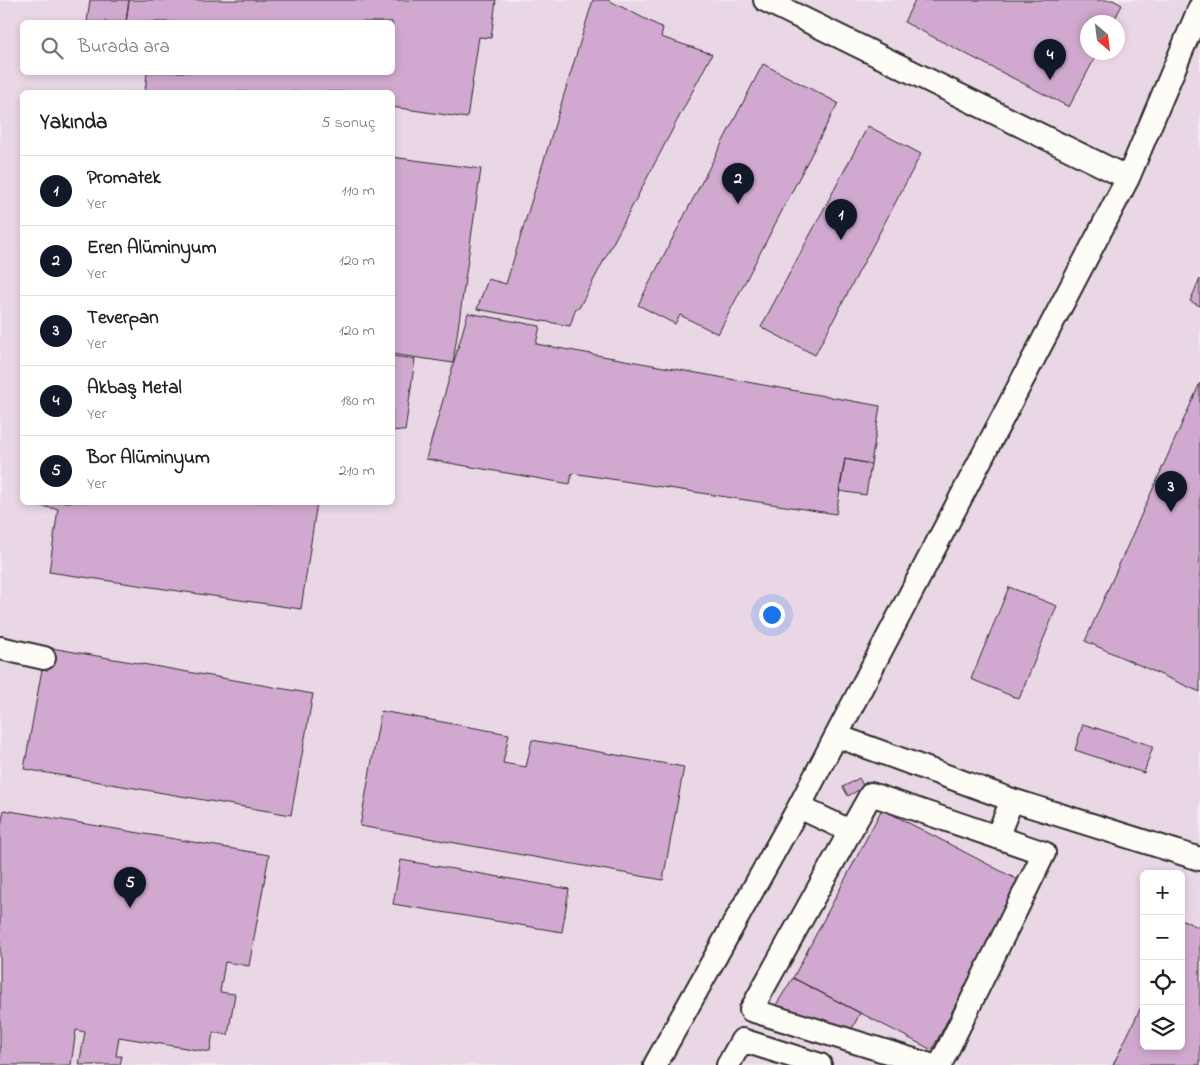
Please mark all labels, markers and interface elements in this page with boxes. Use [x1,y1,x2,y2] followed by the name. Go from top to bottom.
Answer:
[1080,15,1125,60] north arrow
[20,20,395,75] search box
[38,34,66,62] icon: search
[78,34,170,61] text: Burada ara
[1034,39,1066,80] pin: 4
[40,108,107,138] text: Yakında
[321,111,375,135] text: 5 sonuç
[722,163,754,204] pin: 2
[87,165,161,192] text: Promatek
[53,179,59,203] text: 1
[341,179,375,203] text: 110 m
[87,192,106,216] text: Yer
[825,199,857,240] pin: 1
[87,235,216,262] text: Eren Alüminyum
[52,249,60,273] text: 2
[339,249,375,273] text: 120 m
[87,262,106,286] text: Yer
[87,305,159,332] text: Teverpan
[53,319,59,343] text: 3
[339,319,375,343] text: 120 m
[87,332,106,356] text: Yer
[87,375,182,402] text: Akbaş Metal
[53,389,59,413] text: 4
[341,389,375,413] text: 180 m
[87,402,106,426] text: Yer
[87,445,210,472] text: Bor Alüminyum
[51,459,61,483] text: 5
[339,459,375,483] text: 210 m
[1155,471,1187,512] pin: 3
[87,472,106,496] text: Yer
[759,602,785,628] your location
[114,867,146,908] pin: 5
[1140,870,1185,1050] map controls
[1140,870,1185,915] button: +
[1140,915,1185,960] button: −
[1140,960,1185,1005] button: locate
[1140,1005,1185,1050] button: layers

